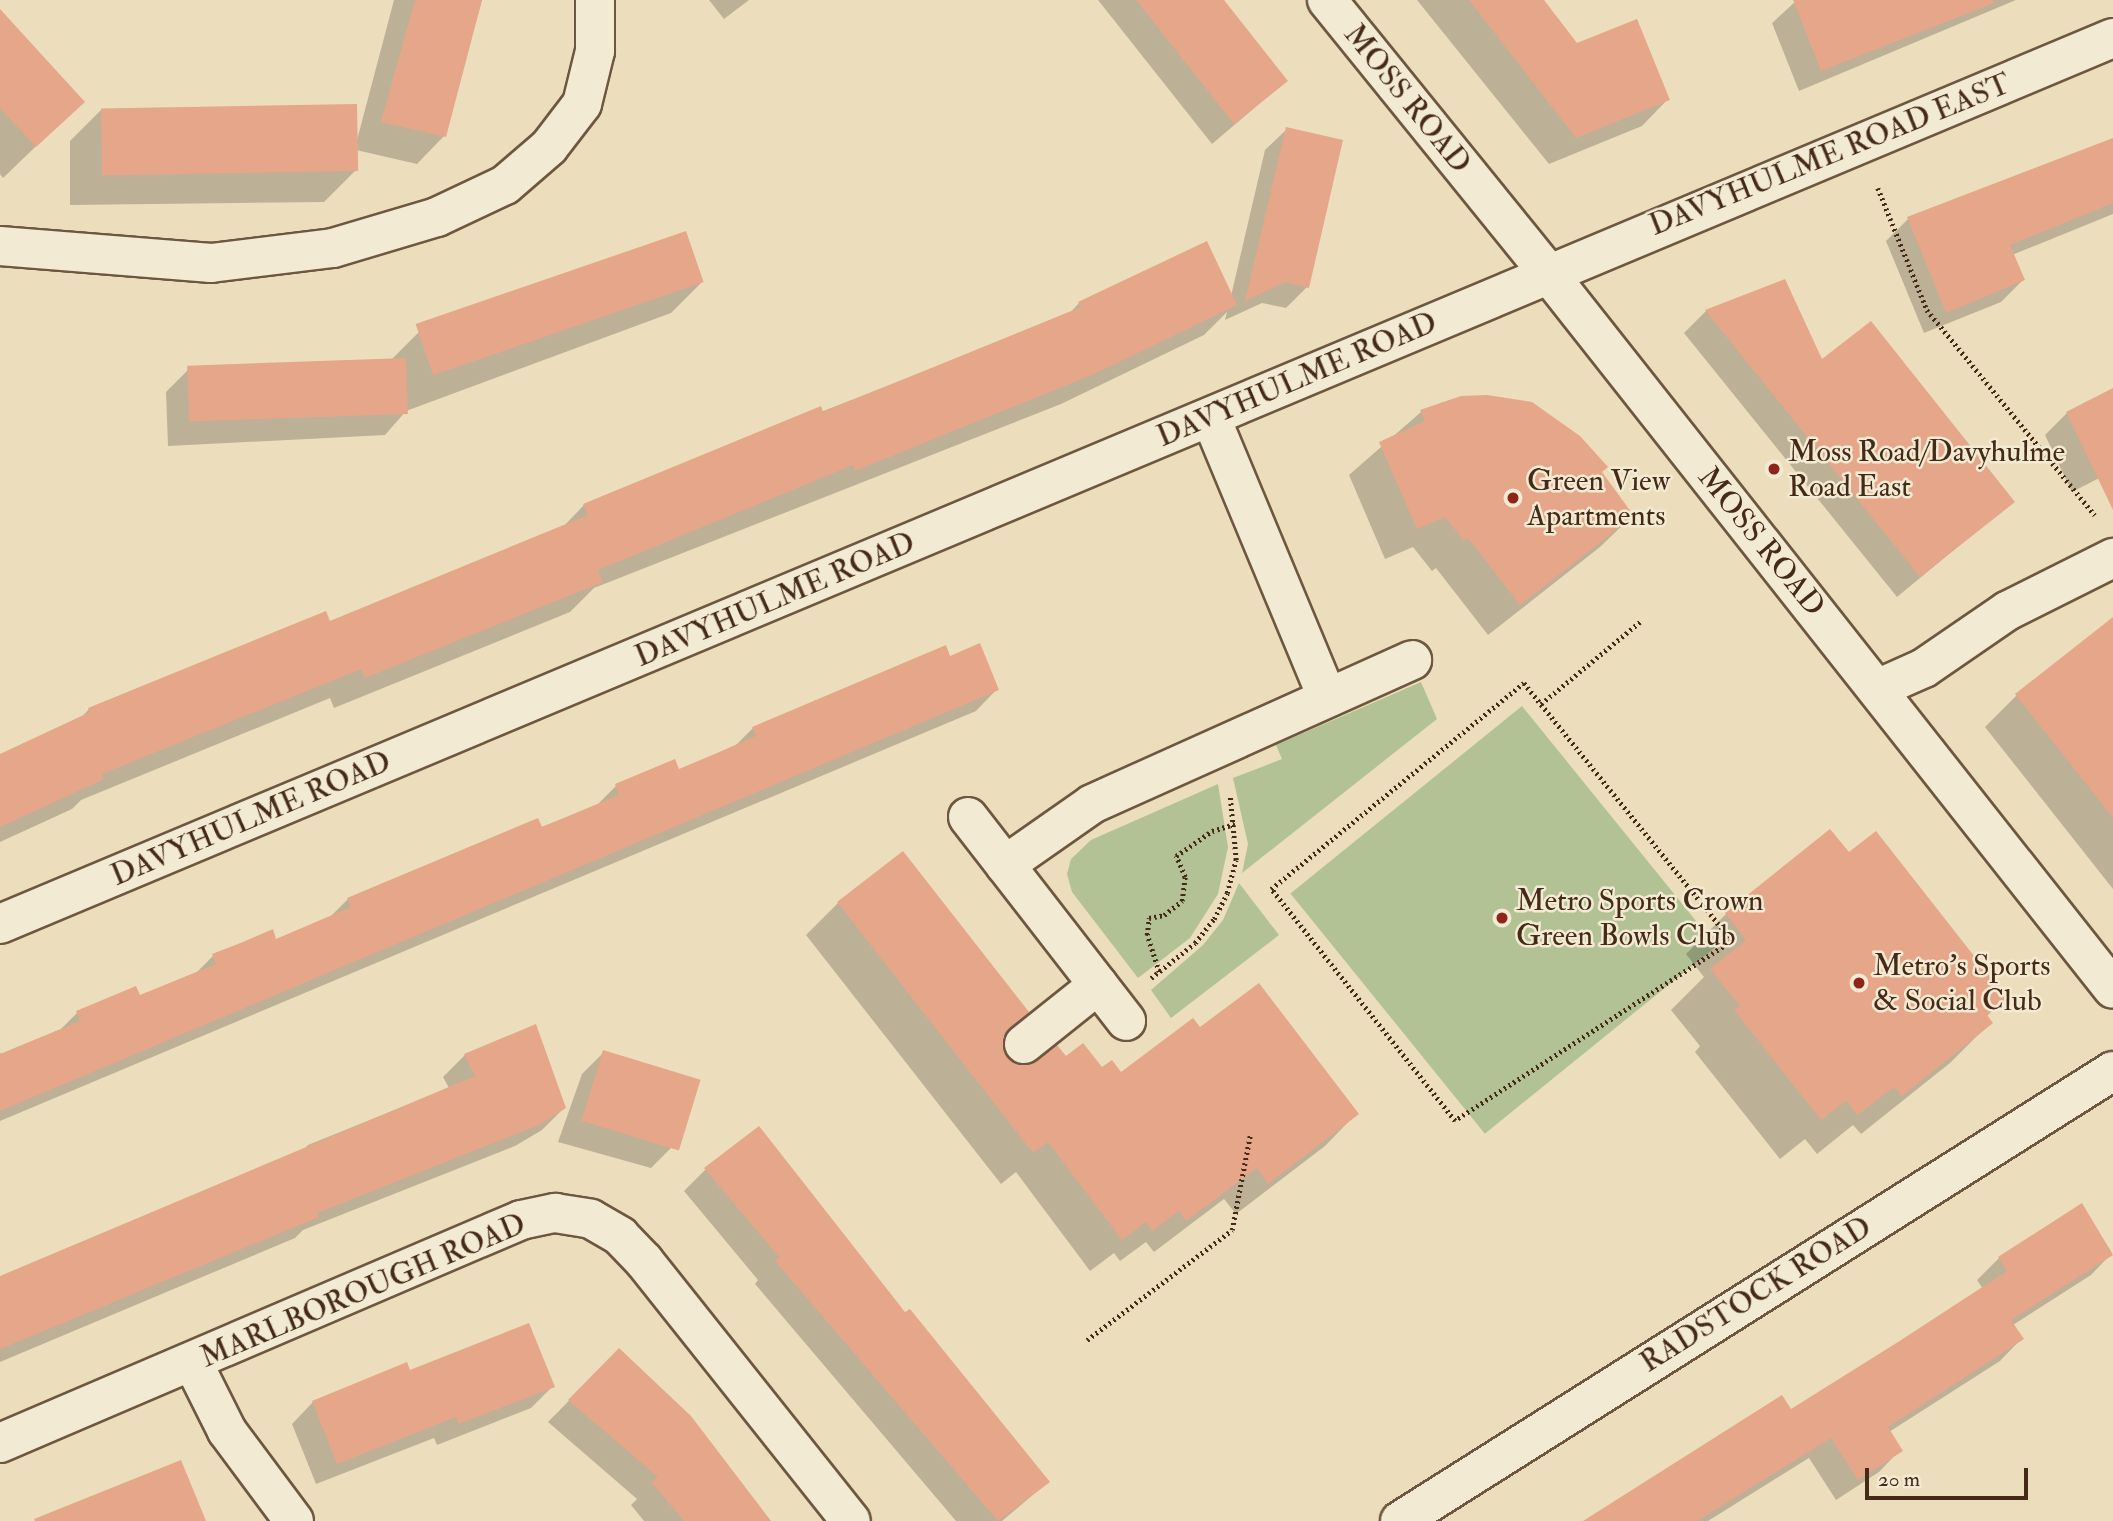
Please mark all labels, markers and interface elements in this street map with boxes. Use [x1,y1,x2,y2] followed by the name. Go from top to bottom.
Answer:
[1336,17,1478,181] street label: MOSS ROAD
[1644,66,2016,244] street label: DAVYHULME ROAD EAST
[1152,305,1442,455] street label: DAVYHULME ROAD
[1788,434,2065,504] place label: Moss Road/Davyhulme Road East
[1690,460,1832,624] street label: MOSS ROAD
[1766,461,1782,477] marker: Moss Road/Davyhulme Road East
[1527,463,1670,534] place label: Green View Apartments
[1505,490,1521,506] marker: Green View Apartments
[630,525,920,675] street label: DAVYHULME ROAD
[106,744,396,894] street label: DAVYHULME ROAD
[1516,883,1763,954] place label: Metro Sports Crown Green Bowls Club
[1494,910,1510,926] marker: Metro Sports Crown Green Bowls Club
[1873,948,2051,1018] place label: Metro's Sports & Social Club
[1851,975,1867,991] marker: Metro's Sports & Social Club
[195,1206,531,1376] street label: MARLBOROUGH ROAD
[1634,1209,1878,1381] street label: RADSTOCK ROAD
[1868,1454,2031,1498] scale bar
[1878,1466,1920,1493] text: 20 m

